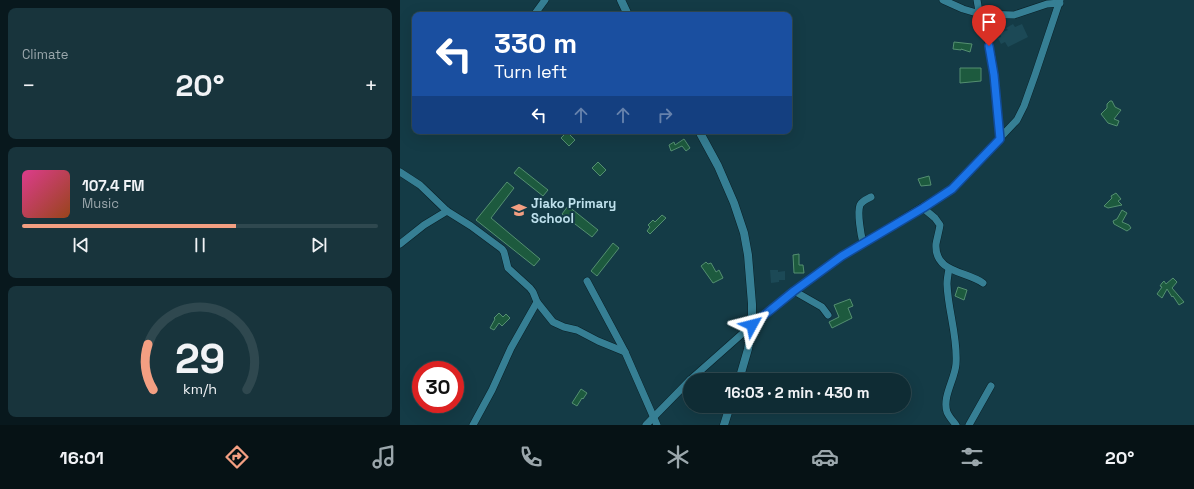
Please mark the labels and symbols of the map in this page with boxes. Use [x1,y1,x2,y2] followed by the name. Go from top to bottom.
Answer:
[972,5,1006,46] pin
[531,195,616,227] place label: Jiako Primary School
[510,201,528,219] school or university icon: Jiako Primary School
[731,304,773,346] position arrow
[412,361,464,413] speed limit sign: 30

